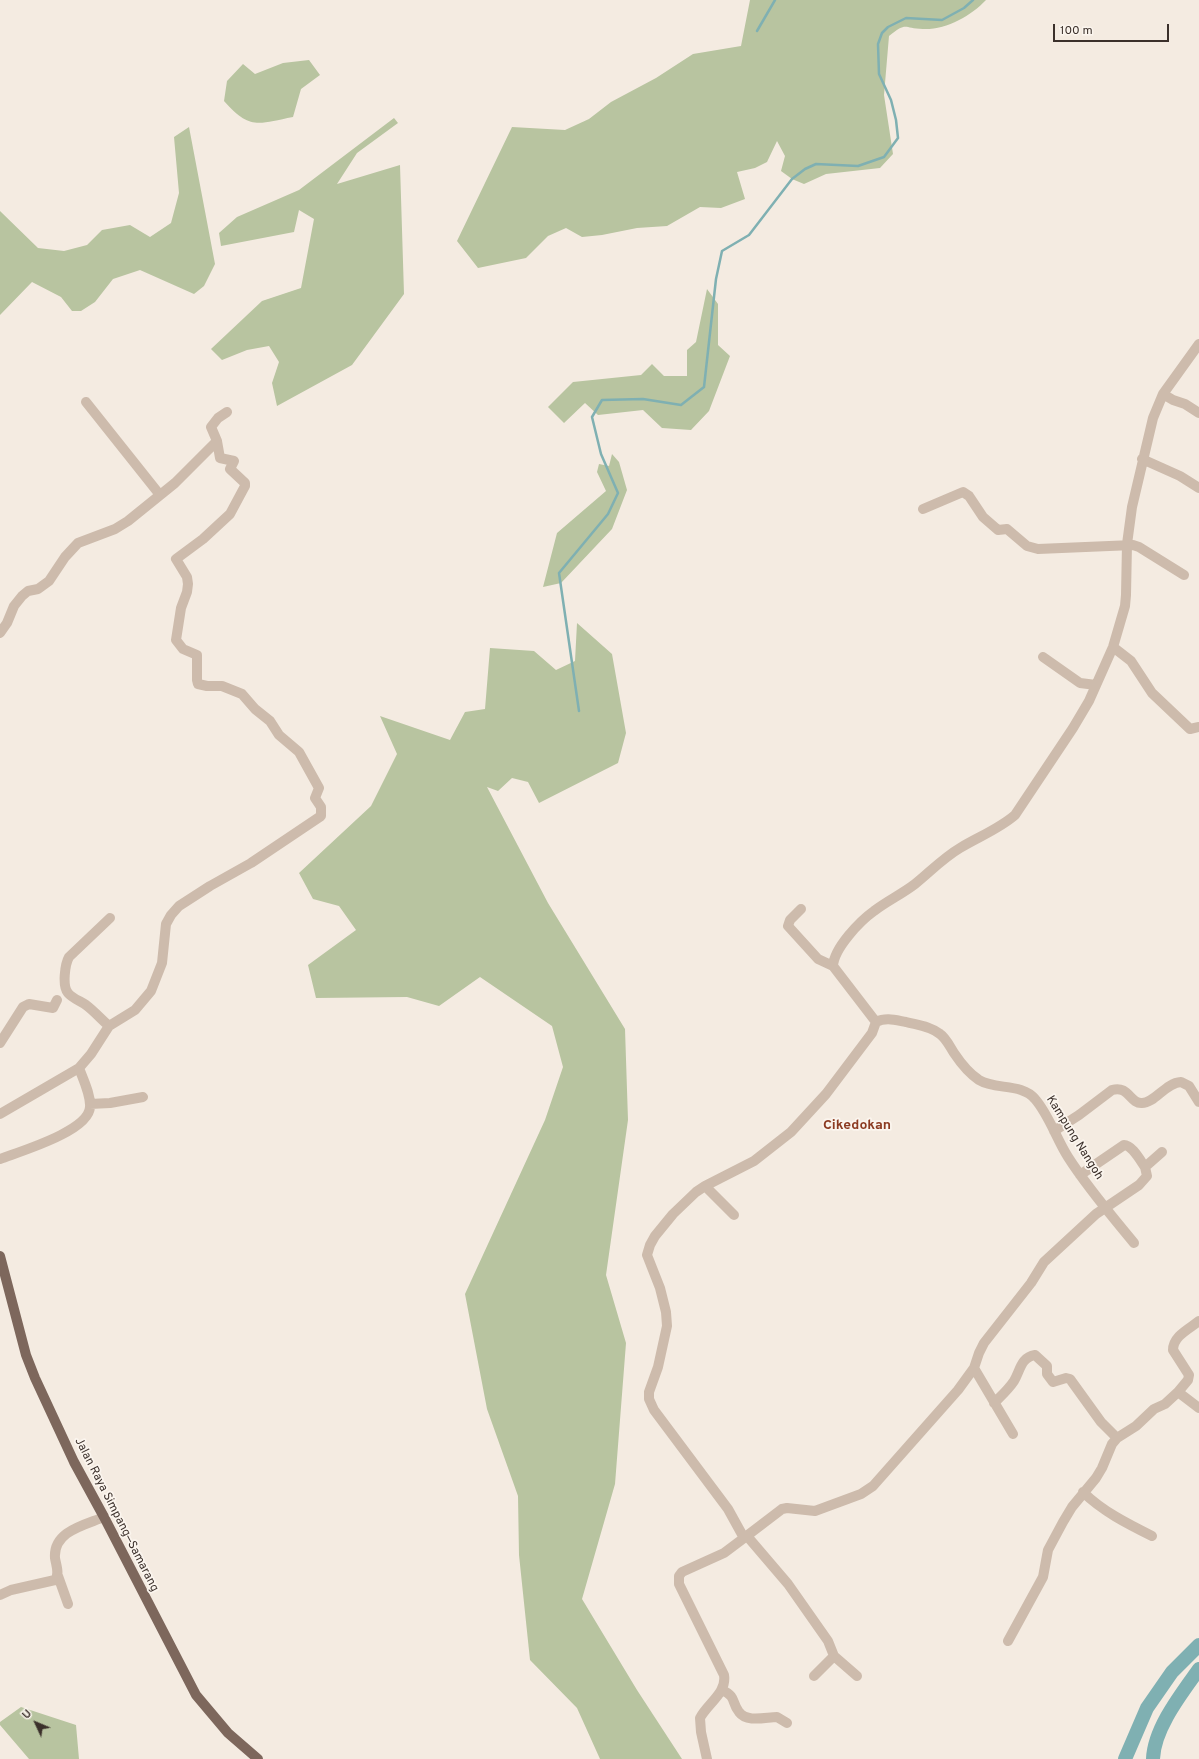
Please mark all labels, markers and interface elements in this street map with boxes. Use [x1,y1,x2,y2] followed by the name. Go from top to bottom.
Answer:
[1055,16,1171,42] scale bar
[1060,23,1093,39] text: 100 m
[1042,1093,1106,1183] street label: Kampung Nangoh
[823,1118,891,1134] district label: Cikedokan
[71,1436,161,1594] street label: Jalan Raya Simpang—Samarang
[16,1703,56,1743] north arrow
[20,1707,35,1722] text: U

